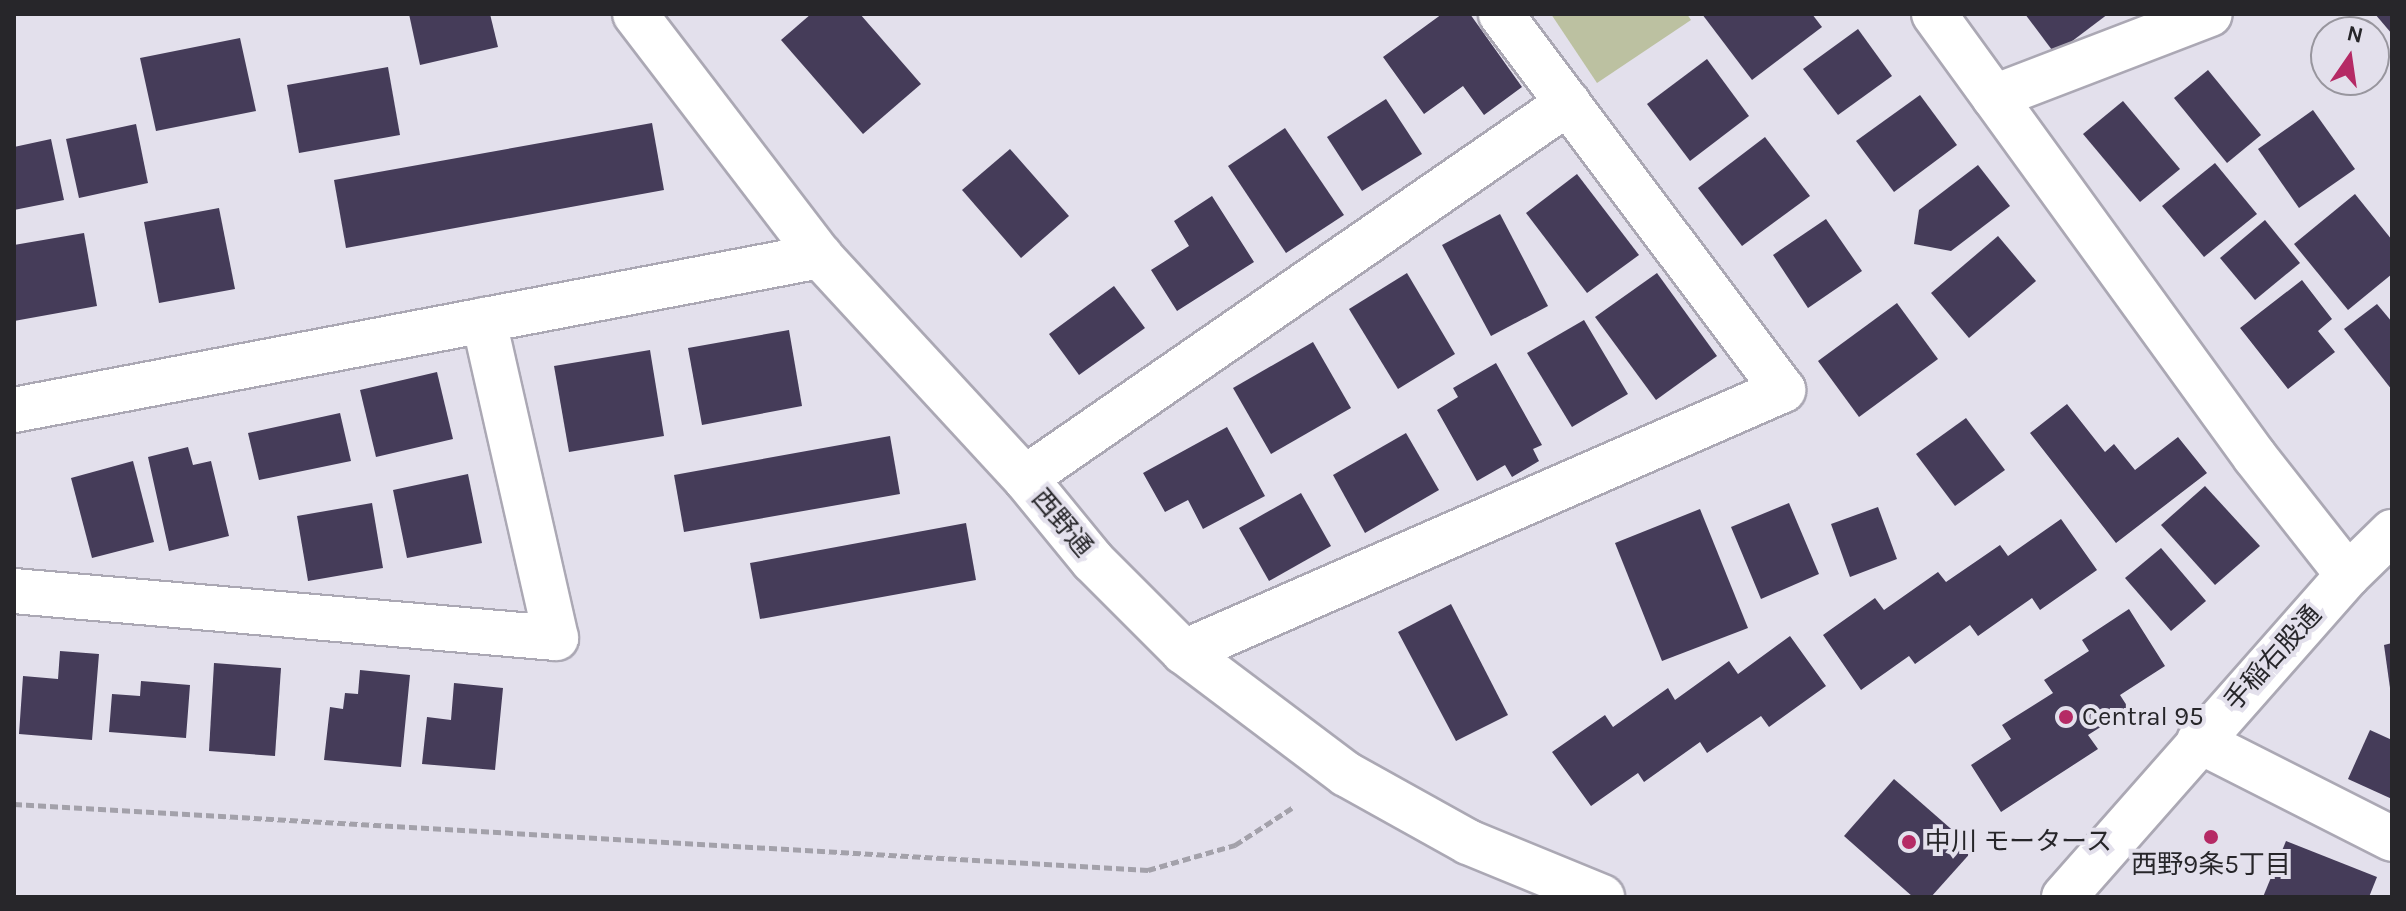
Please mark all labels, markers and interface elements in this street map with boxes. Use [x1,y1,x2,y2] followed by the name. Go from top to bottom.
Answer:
[2310,16,2390,96] north arrow
[2344,20,2366,49] text: N
[1025,483,1099,563] street label: 西野通
[2218,599,2328,717] street label: 手稲右股通
[2082,701,2204,733] place label: Central 95
[2057,708,2075,726] marker: Central 95
[1925,826,2113,858] place label: 中川 モータース
[2202,828,2220,846] marker: 西野9条5丁目
[1900,833,1918,851] marker: 中川 モータース
[2131,849,2291,881] place label: 西野9条5丁目

